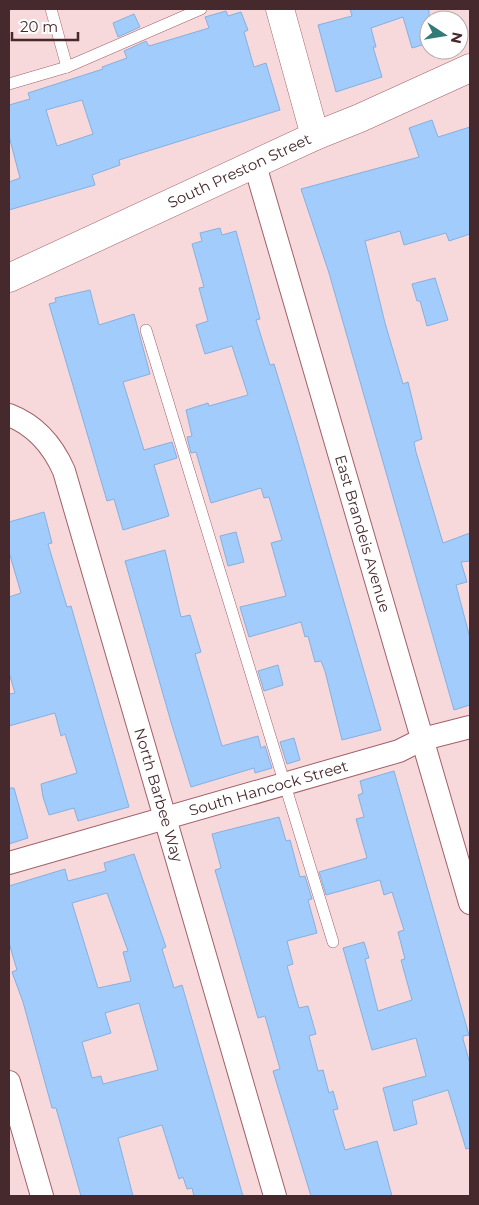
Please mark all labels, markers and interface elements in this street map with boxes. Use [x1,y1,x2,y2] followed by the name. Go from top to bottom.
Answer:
[12,10,79,42] scale bar
[419,10,469,60] north arrow
[20,17,58,36] text: 20 m
[447,30,467,45] text: N
[164,129,314,212] street label: South Preston Street
[331,453,395,614] street label: East Brandeis Avenue
[130,726,188,865] street label: North Barbee Way
[187,756,350,820] street label: South Hancock Street

